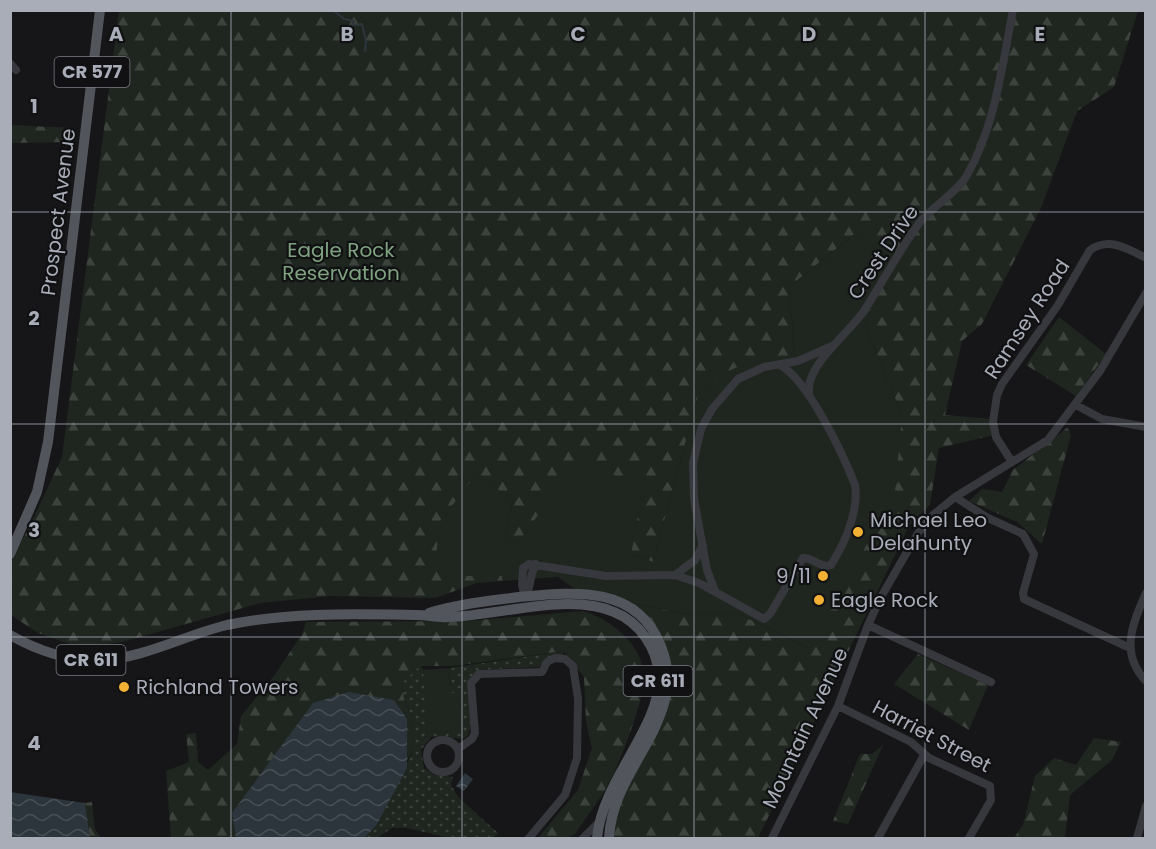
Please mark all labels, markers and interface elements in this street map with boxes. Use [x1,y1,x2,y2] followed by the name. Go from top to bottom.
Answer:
[109,20,124,48] text: A
[340,20,354,48] text: B
[570,20,586,48] text: C
[802,20,816,48] text: D
[1035,20,1045,48] text: E
[54,57,130,87] road number: CR 577
[30,92,38,120] text: 1
[34,127,82,297] street label: Prospect Avenue
[841,199,925,305] street label: Crest Drive
[282,236,400,287] park label: Eagle Rock Reservation
[978,254,1076,384] street label: Ramsey Road
[28,304,40,332] text: 2
[870,506,987,557] place label: Michael Leo Delahunty
[28,516,40,544] text: 3
[851,525,865,539] marker: Michael Leo Delahunty
[776,562,811,590] place label: 9/11
[816,569,830,583] marker: 9/11
[831,586,939,614] place label: Eagle Rock
[812,593,826,607] marker: Eagle Rock
[755,643,855,813] street label: Mountain Avenue
[56,645,125,675] road number: CR 611
[624,666,692,696] road number: CR 611
[136,673,298,701] place label: Richland Towers
[117,680,131,694] marker: Richland Towers
[868,693,996,779] street label: Harriet Street
[27,729,41,757] text: 4

